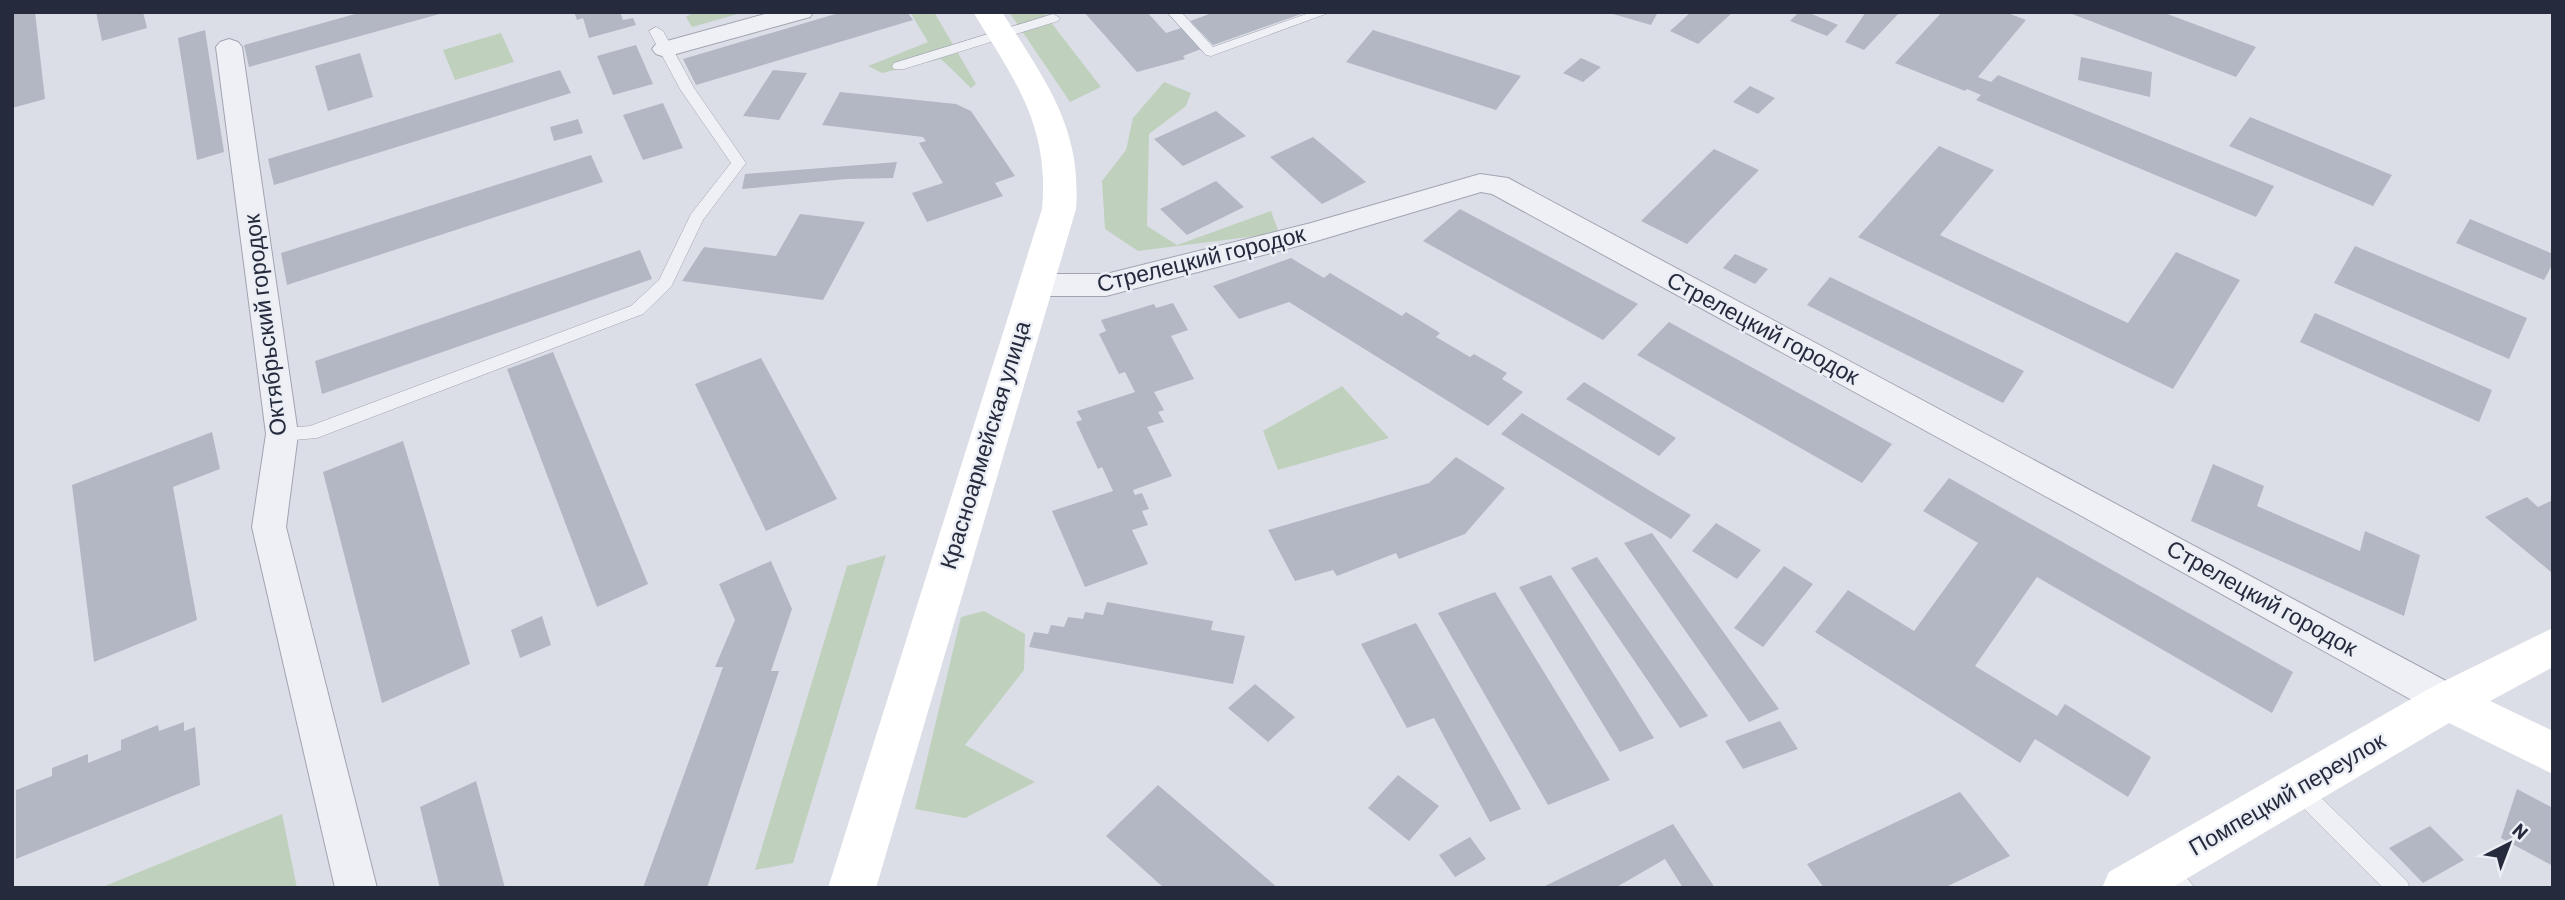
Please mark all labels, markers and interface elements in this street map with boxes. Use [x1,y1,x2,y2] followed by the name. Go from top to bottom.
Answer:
[236,212,291,438] street label: Октябрьский городок
[1094,218,1309,297] street label: Стрелецкий городок
[1663,265,1865,390] street label: Стрелецкий городок
[933,317,1035,572] street label: Красноармейская улица
[2162,533,2364,662] street label: Стрелецкий городок
[2183,725,2390,861] street label: Помпецкий переулок
[2474,809,2544,879] north arrow
[2508,818,2533,844] text: N

